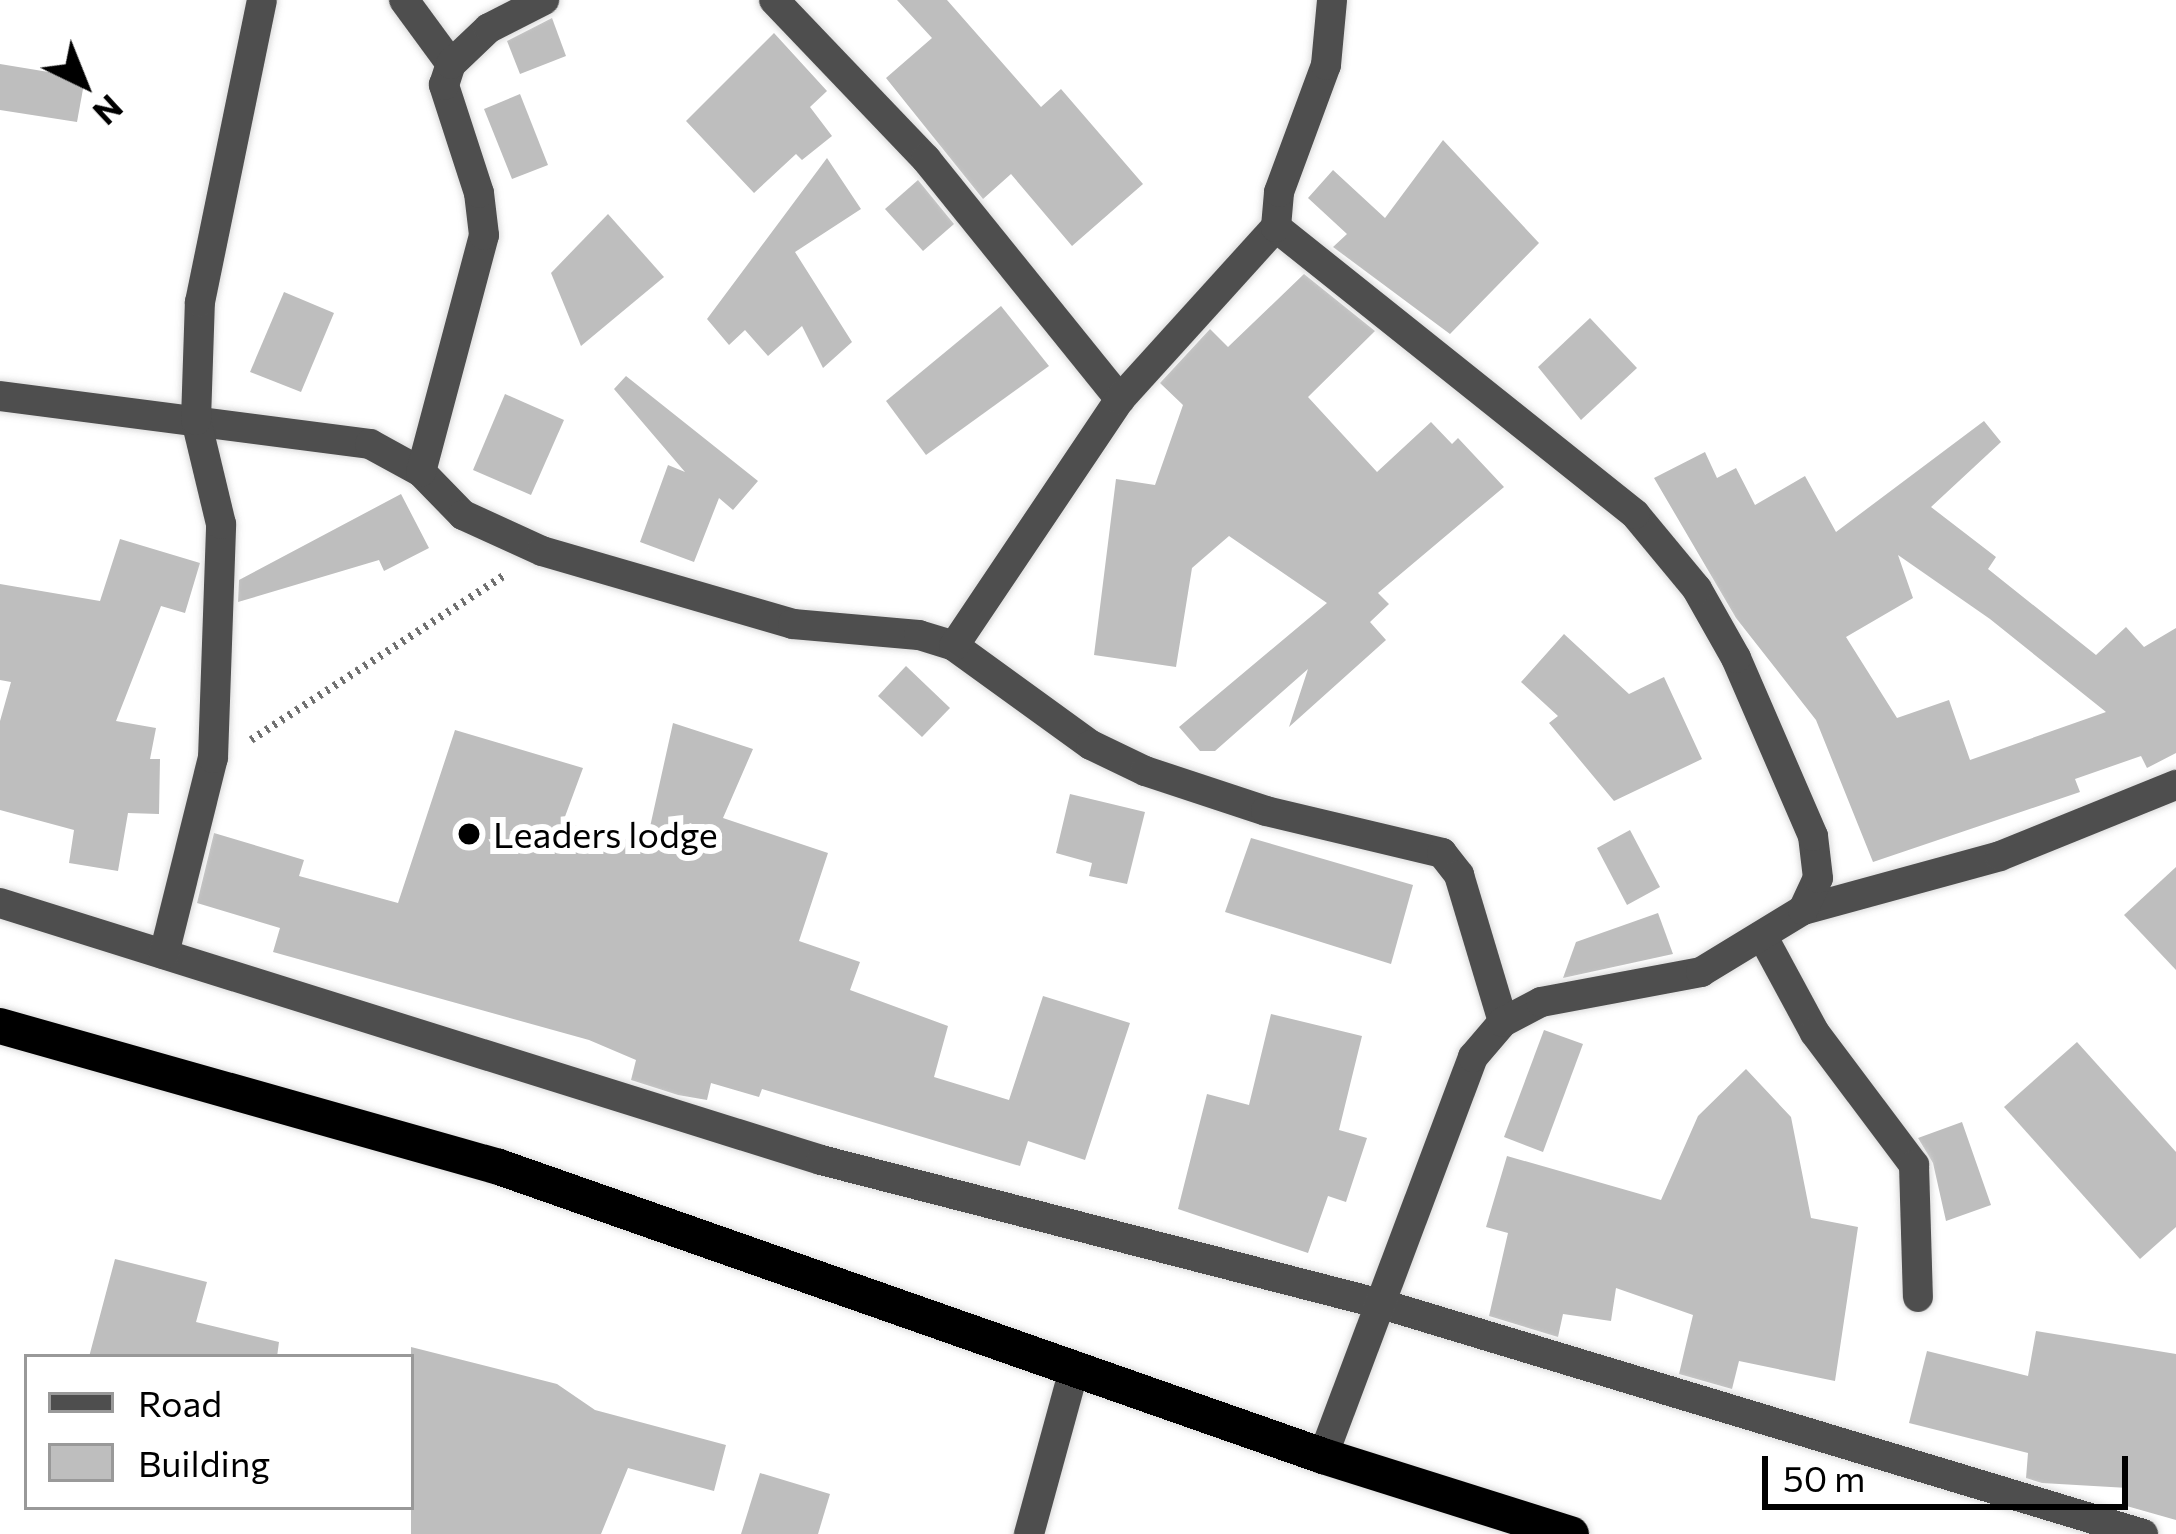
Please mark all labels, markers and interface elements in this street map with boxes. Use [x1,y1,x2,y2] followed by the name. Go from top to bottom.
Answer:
[24,24,144,144] north arrow
[86,87,132,134] text: N
[493,812,718,856] place label: Leaders lodge
[456,821,482,847] marker: Leaders lodge
[24,1354,414,1510] legend
[138,1380,222,1424] text: Road
[1768,1432,2134,1506] scale bar
[138,1440,270,1484] text: Building
[1783,1455,1865,1499] text: 50 m

